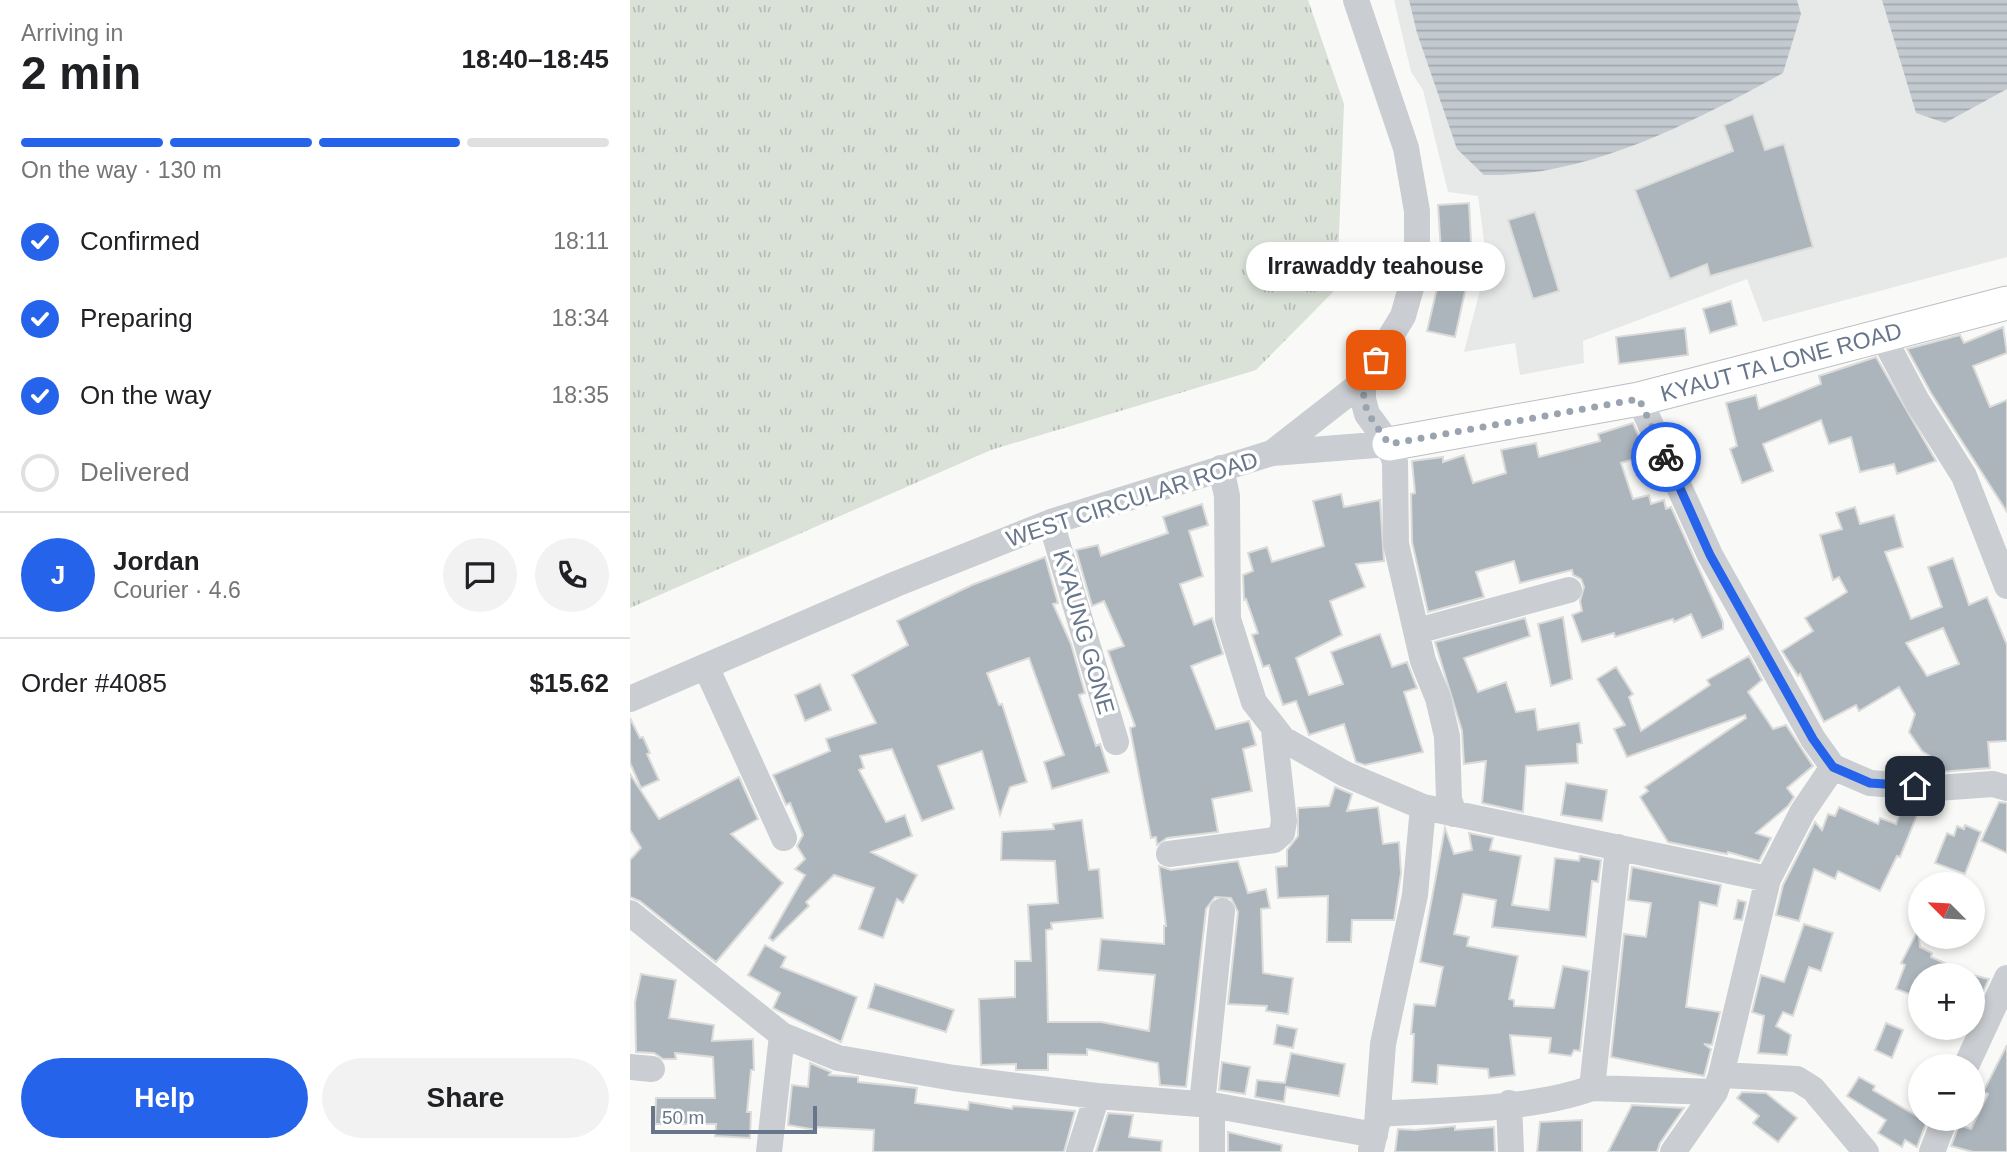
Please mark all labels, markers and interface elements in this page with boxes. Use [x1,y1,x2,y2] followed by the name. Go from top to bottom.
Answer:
[21,20,123,46] text: Arriving in
[462,44,609,74] text: 18:40–18:45
[21,47,141,99] text: 2 min
[21,157,222,183] text: On the way · 130 m
[21,223,59,261] icon: check
[80,226,200,256] text: Confirmed
[553,228,609,254] text: 18:11
[1246,241,1506,290] callout: Irrawaddy teahouse
[1267,253,1484,279] text: Irrawaddy teahouse
[21,300,59,338] icon: check
[80,303,193,333] text: Preparing
[551,305,609,331] text: 18:34
[1657,317,1905,407] street label: KYAUT TA LONE ROAD
[1346,330,1406,390] pin
[1357,341,1395,379] icon: bag
[21,377,59,415] icon: check
[80,380,212,410] text: On the way
[551,382,609,408] text: 18:35
[1631,422,1701,492] courier
[1647,438,1685,476] icon: bike
[1003,446,1261,552] street label: WEST CIRCULAR ROAD
[80,457,190,487] text: Delivered
[443,538,517,612] button: chat
[535,538,609,612] button: phone
[113,546,200,576] text: Jordan
[1048,547,1120,717] street label: KYAUNG GONE
[51,560,65,590] text: J
[113,577,241,603] text: Courier · 4.6
[21,668,167,698] text: Order #4085
[529,668,609,698] text: $15.62
[1885,756,1945,816] pin
[1896,767,1934,805] icon: home
[1908,872,1984,948] north arrow
[1908,872,1985,1131] map controls
[1908,963,1985,1040] button: +
[1908,1054,1985,1131] button: −
[21,1058,308,1138] button: Help
[322,1058,609,1138] button: Share
[651,1103,817,1135] scale bar
[662,1107,704,1128] text: 50 m

